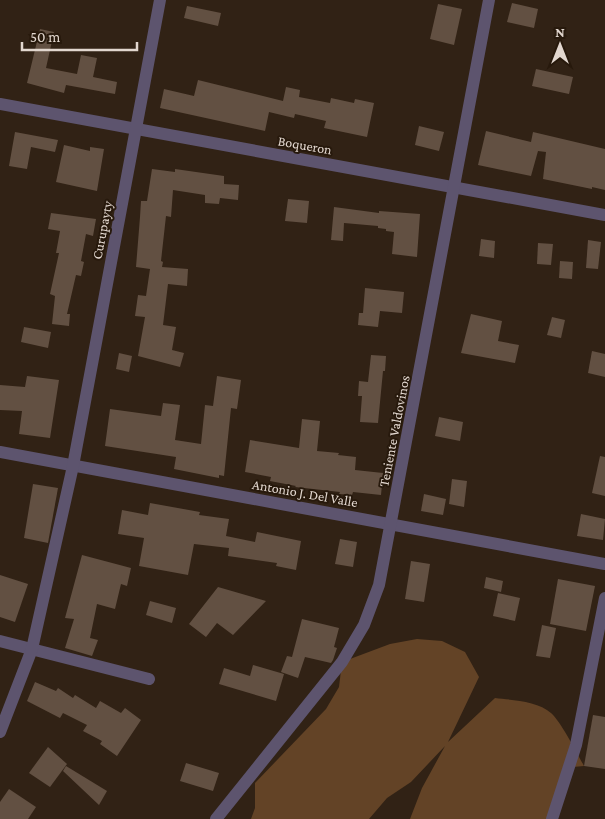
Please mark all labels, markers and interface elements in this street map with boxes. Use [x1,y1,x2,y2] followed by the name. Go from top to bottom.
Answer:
[22,20,138,52] scale bar
[535,20,585,70] north arrow
[555,24,565,40] text: N
[30,29,60,45] text: 50 m
[277,132,334,158] street label: Boqueron
[88,199,116,261] street label: Curupayty
[375,374,413,488] street label: Teniente Valdovinos
[251,476,359,510] street label: Antonio J. Del Valle

